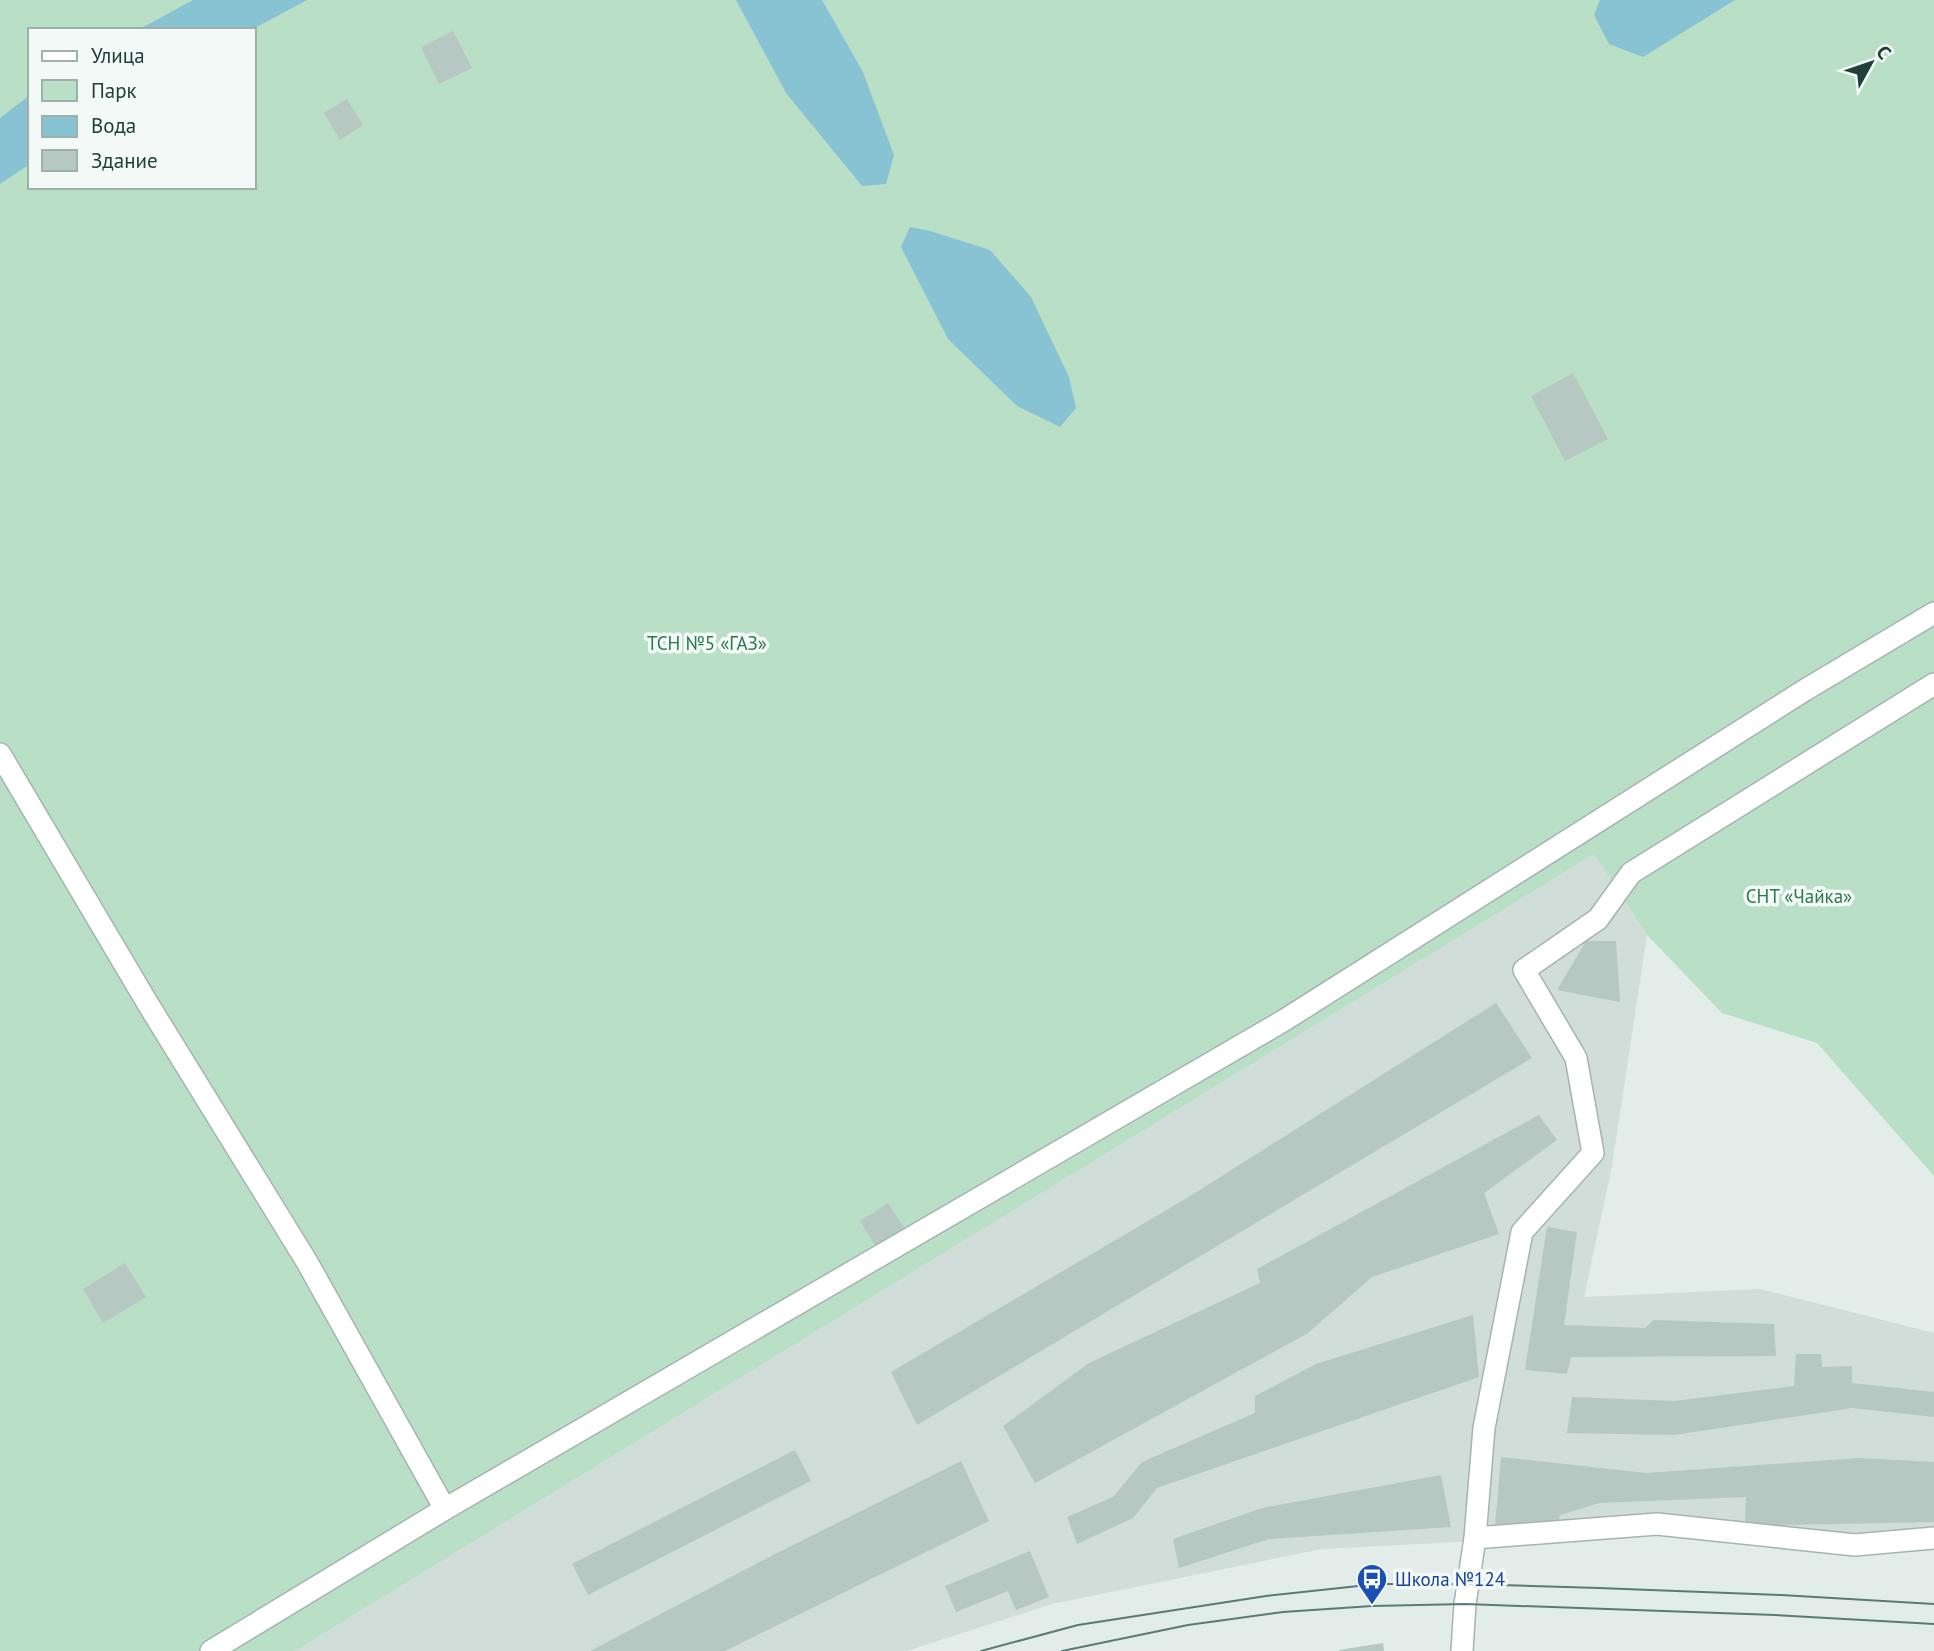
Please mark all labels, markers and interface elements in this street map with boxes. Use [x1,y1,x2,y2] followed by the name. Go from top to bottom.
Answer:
[28,28,256,189] legend
[1836,28,1906,98] north arrow
[1871,40,1897,64] text: С
[91,42,145,69] text: Улица
[91,77,137,104] text: Парк
[91,112,136,139] text: Вода
[91,147,158,174] text: Здание
[647,631,767,655] park label: ТСН №5 «ГАЗ»
[1746,884,1852,908] park label: СНТ «Чайка»
[1355,1562,1389,1606] bus stop icon: Школа №124
[1395,1567,1505,1591] place label: Школа №124

